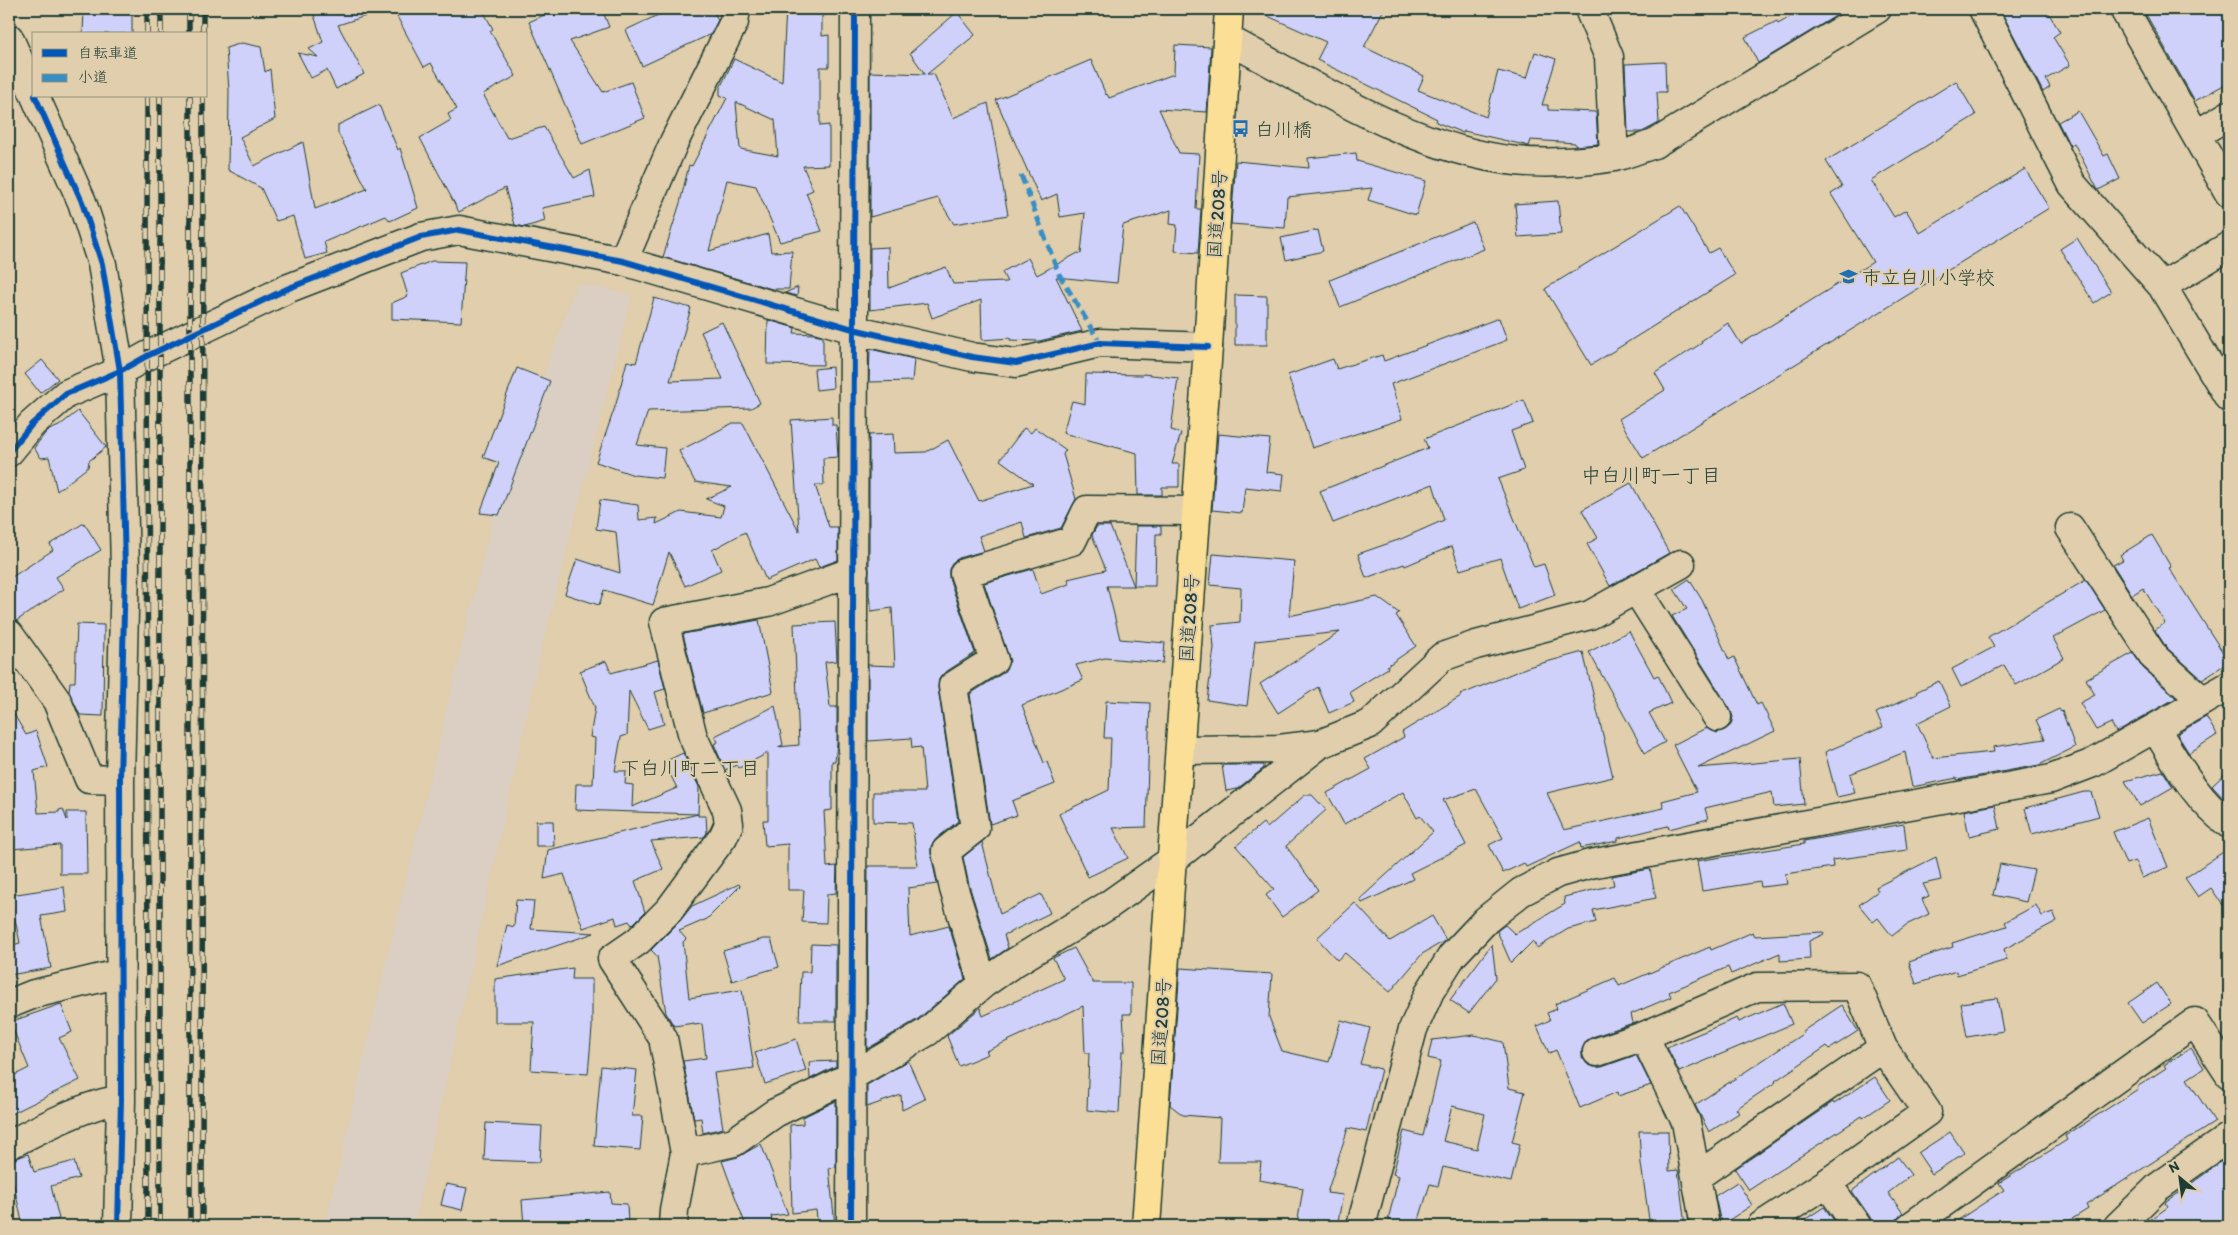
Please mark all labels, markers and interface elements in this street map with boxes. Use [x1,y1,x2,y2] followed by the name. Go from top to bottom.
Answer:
[32,32,208,98] legend
[78,44,138,62] text: 自転車道
[78,68,108,86] text: 小道
[1255,118,1312,141] place label: 白川橋
[1231,119,1251,139] bus stop icon: 白川橋
[1202,169,1232,259] street label: 国道208号
[1862,266,1995,289] place label: 市立白川小学校
[1838,267,1858,287] school or university icon: 市立白川小学校
[1581,463,1721,487] district label: 中白川町一丁目
[1174,573,1204,663] street label: 国道208号
[620,756,760,780] district label: 下白川町二丁目
[1146,977,1176,1067] street label: 国道208号
[2156,1152,2206,1202] north arrow
[2166,1157,2182,1177] text: N

